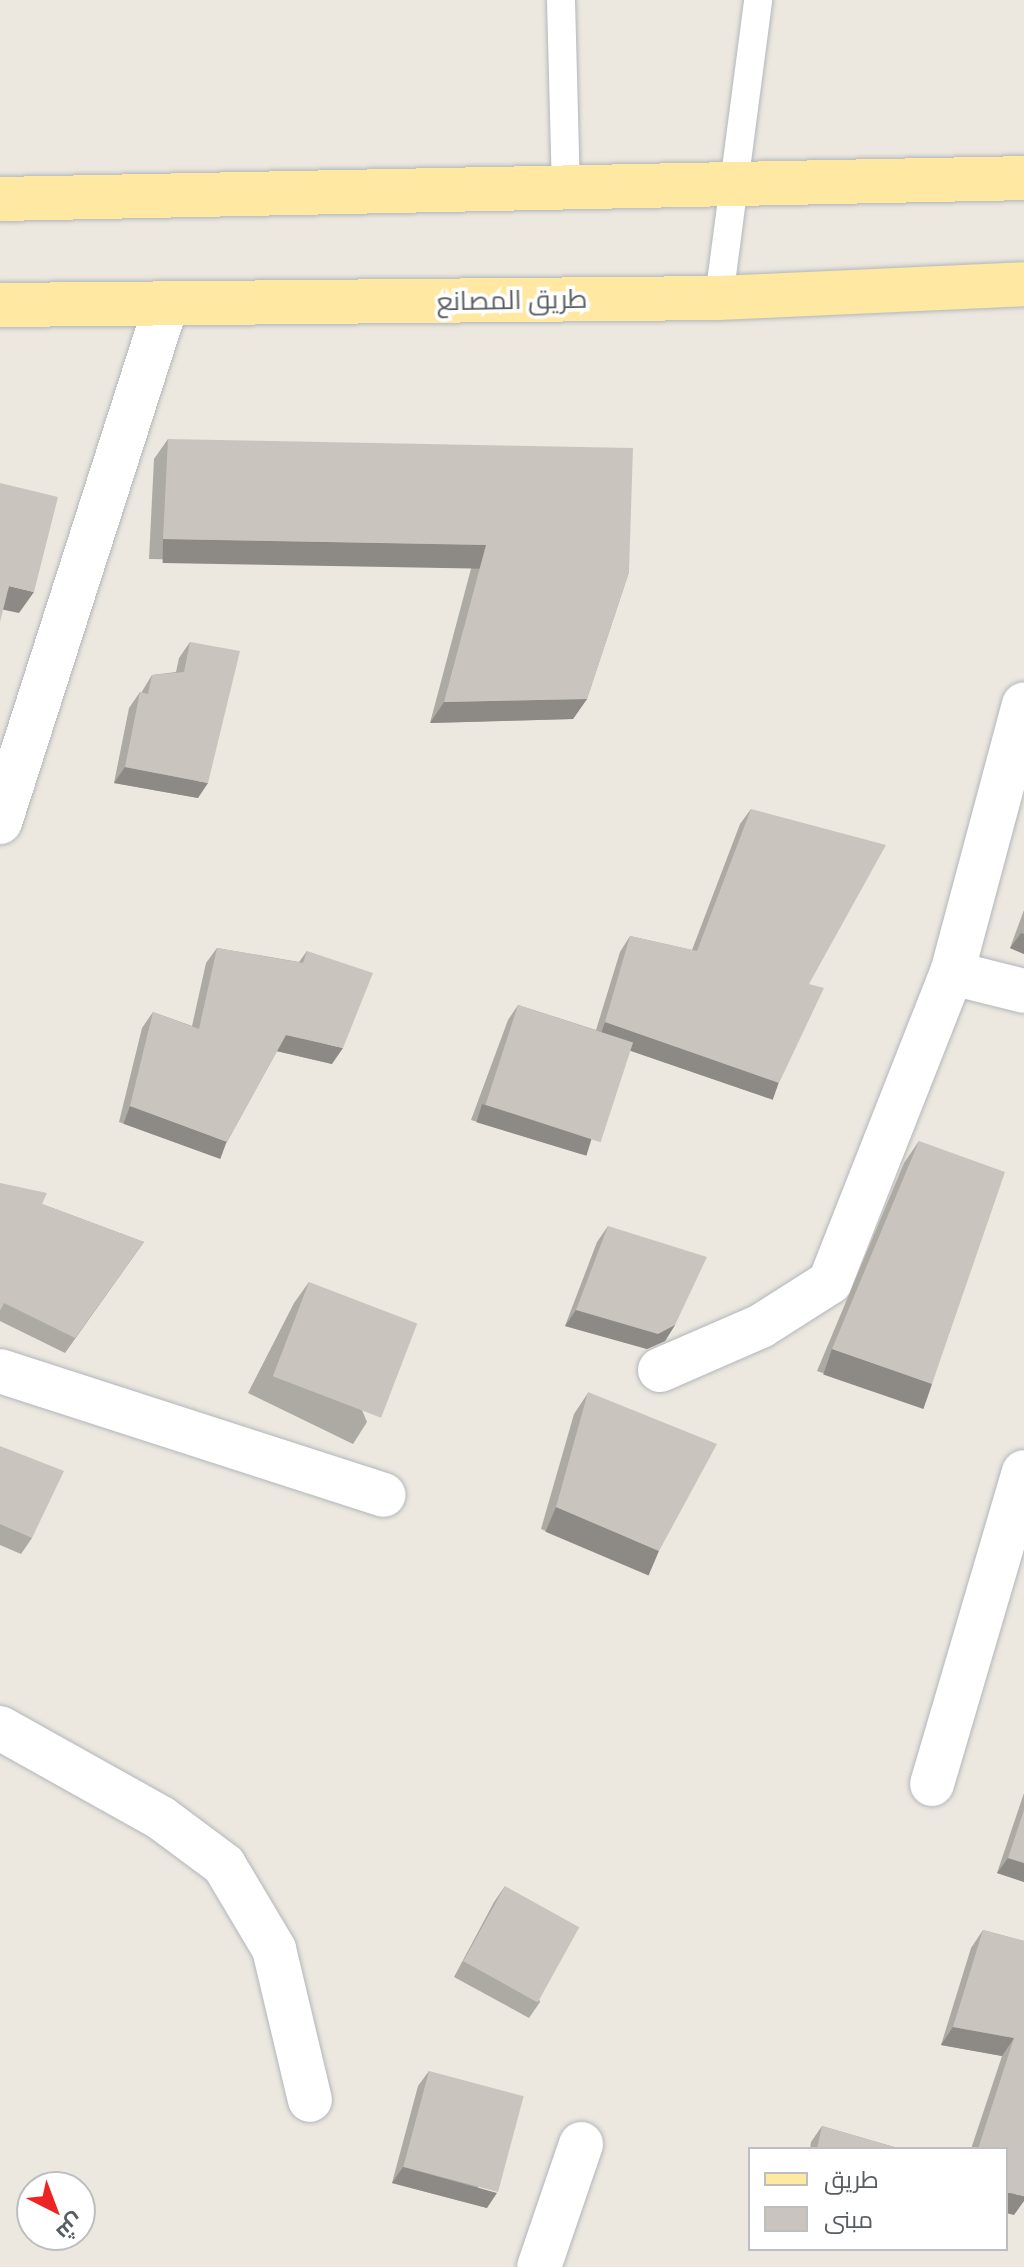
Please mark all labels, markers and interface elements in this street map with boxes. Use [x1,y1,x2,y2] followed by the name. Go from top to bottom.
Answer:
[436,284,588,318] street label: طريق المصانع
[748,2147,1008,2251] legend
[824,2165,879,2194] text: طريق
[16,2171,96,2251] north arrow
[824,2205,873,2234] text: مبنى
[52,2208,90,2246] text: ش

